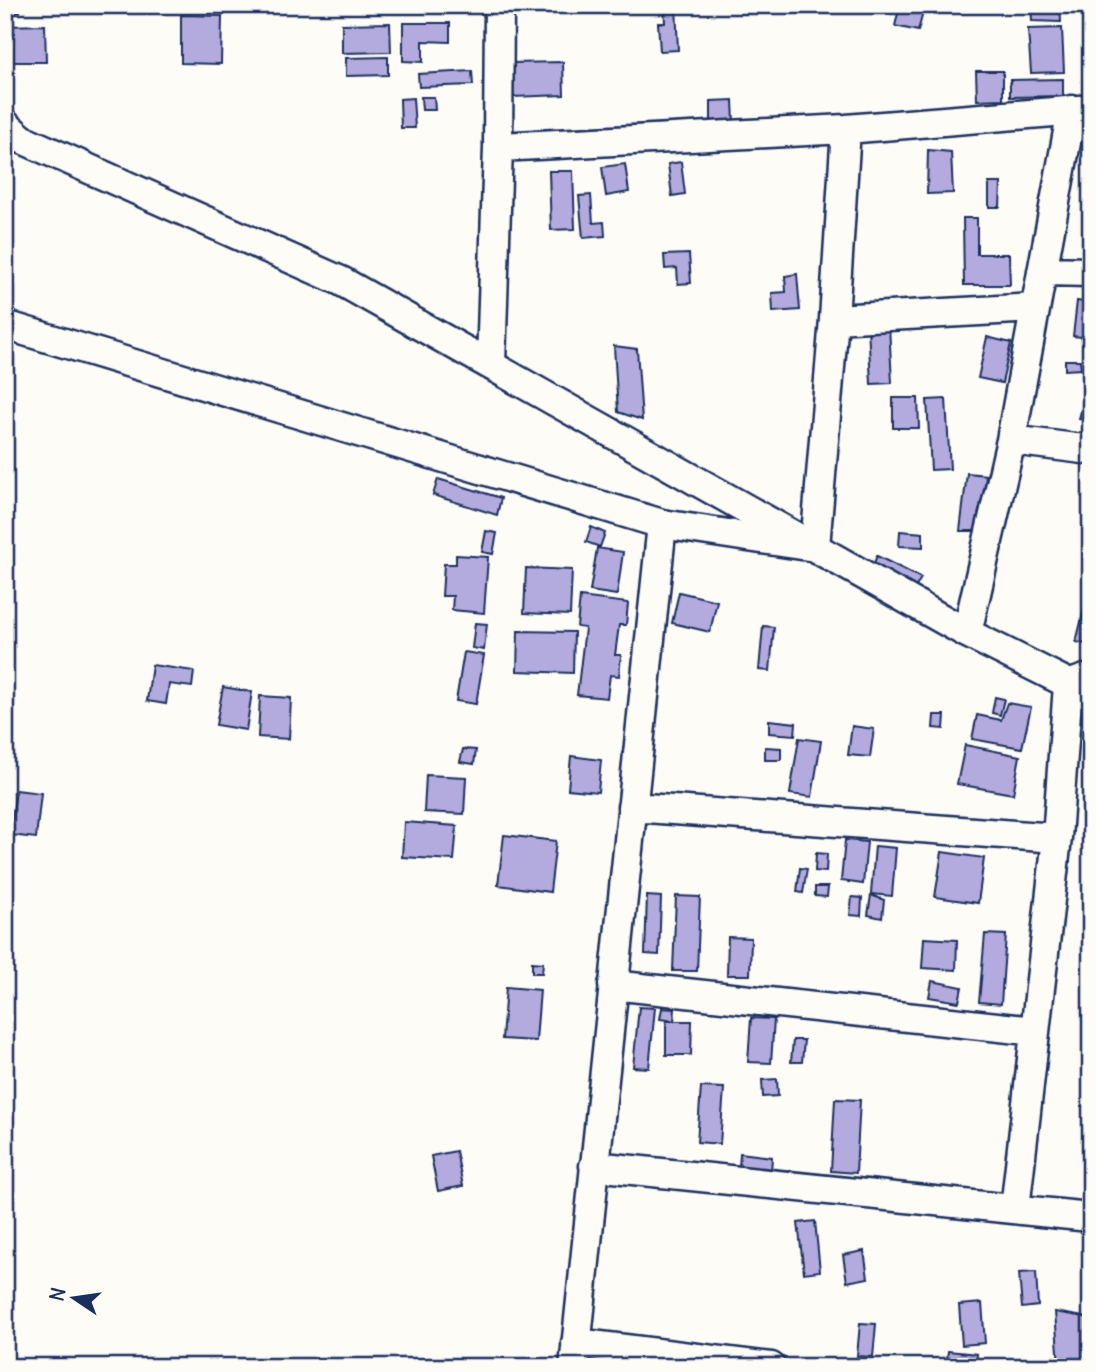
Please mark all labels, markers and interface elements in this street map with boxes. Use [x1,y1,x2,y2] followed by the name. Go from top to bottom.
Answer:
[38,1264,108,1334] north arrow
[44,1285,71,1303] text: N

